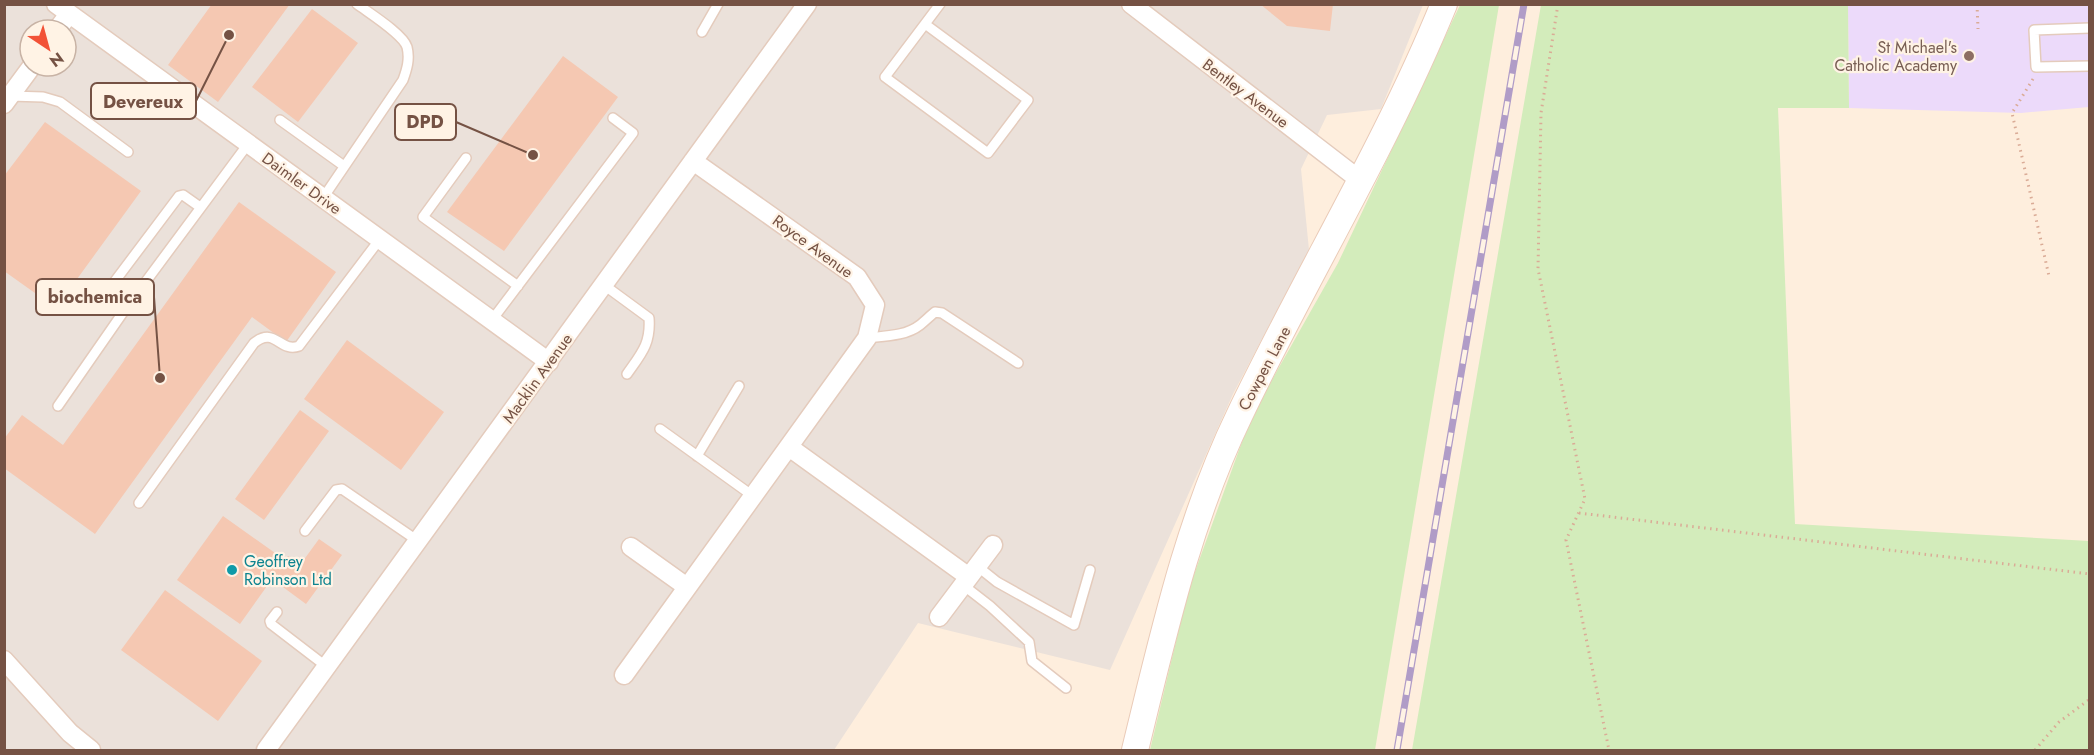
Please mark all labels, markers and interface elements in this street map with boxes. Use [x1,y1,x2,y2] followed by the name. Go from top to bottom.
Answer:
[18,18,78,78] north arrow
[1834,36,1958,77] place label: St Michael's Catholic Academy
[45,47,68,73] text: N
[1962,49,1976,63] marker: St Michael's Catholic Academy
[1198,53,1294,134] street label: Bentley Avenue
[91,83,196,119] callout: Devereux
[103,89,183,115] text: Devereux
[395,104,456,140] callout: DPD
[406,109,444,135] text: DPD
[257,147,346,220] street label: Daimler Drive
[768,209,858,284] street label: Royce Avenue
[36,279,154,315] callout: biochemica
[48,284,142,310] text: biochemica
[1233,322,1296,414] street label: Cowpen Lane
[497,329,578,428] street label: Macklin Avenue
[244,550,332,591] place label: Geoffrey Robinson Ltd
[225,563,239,577] marker: Geoffrey Robinson Ltd

